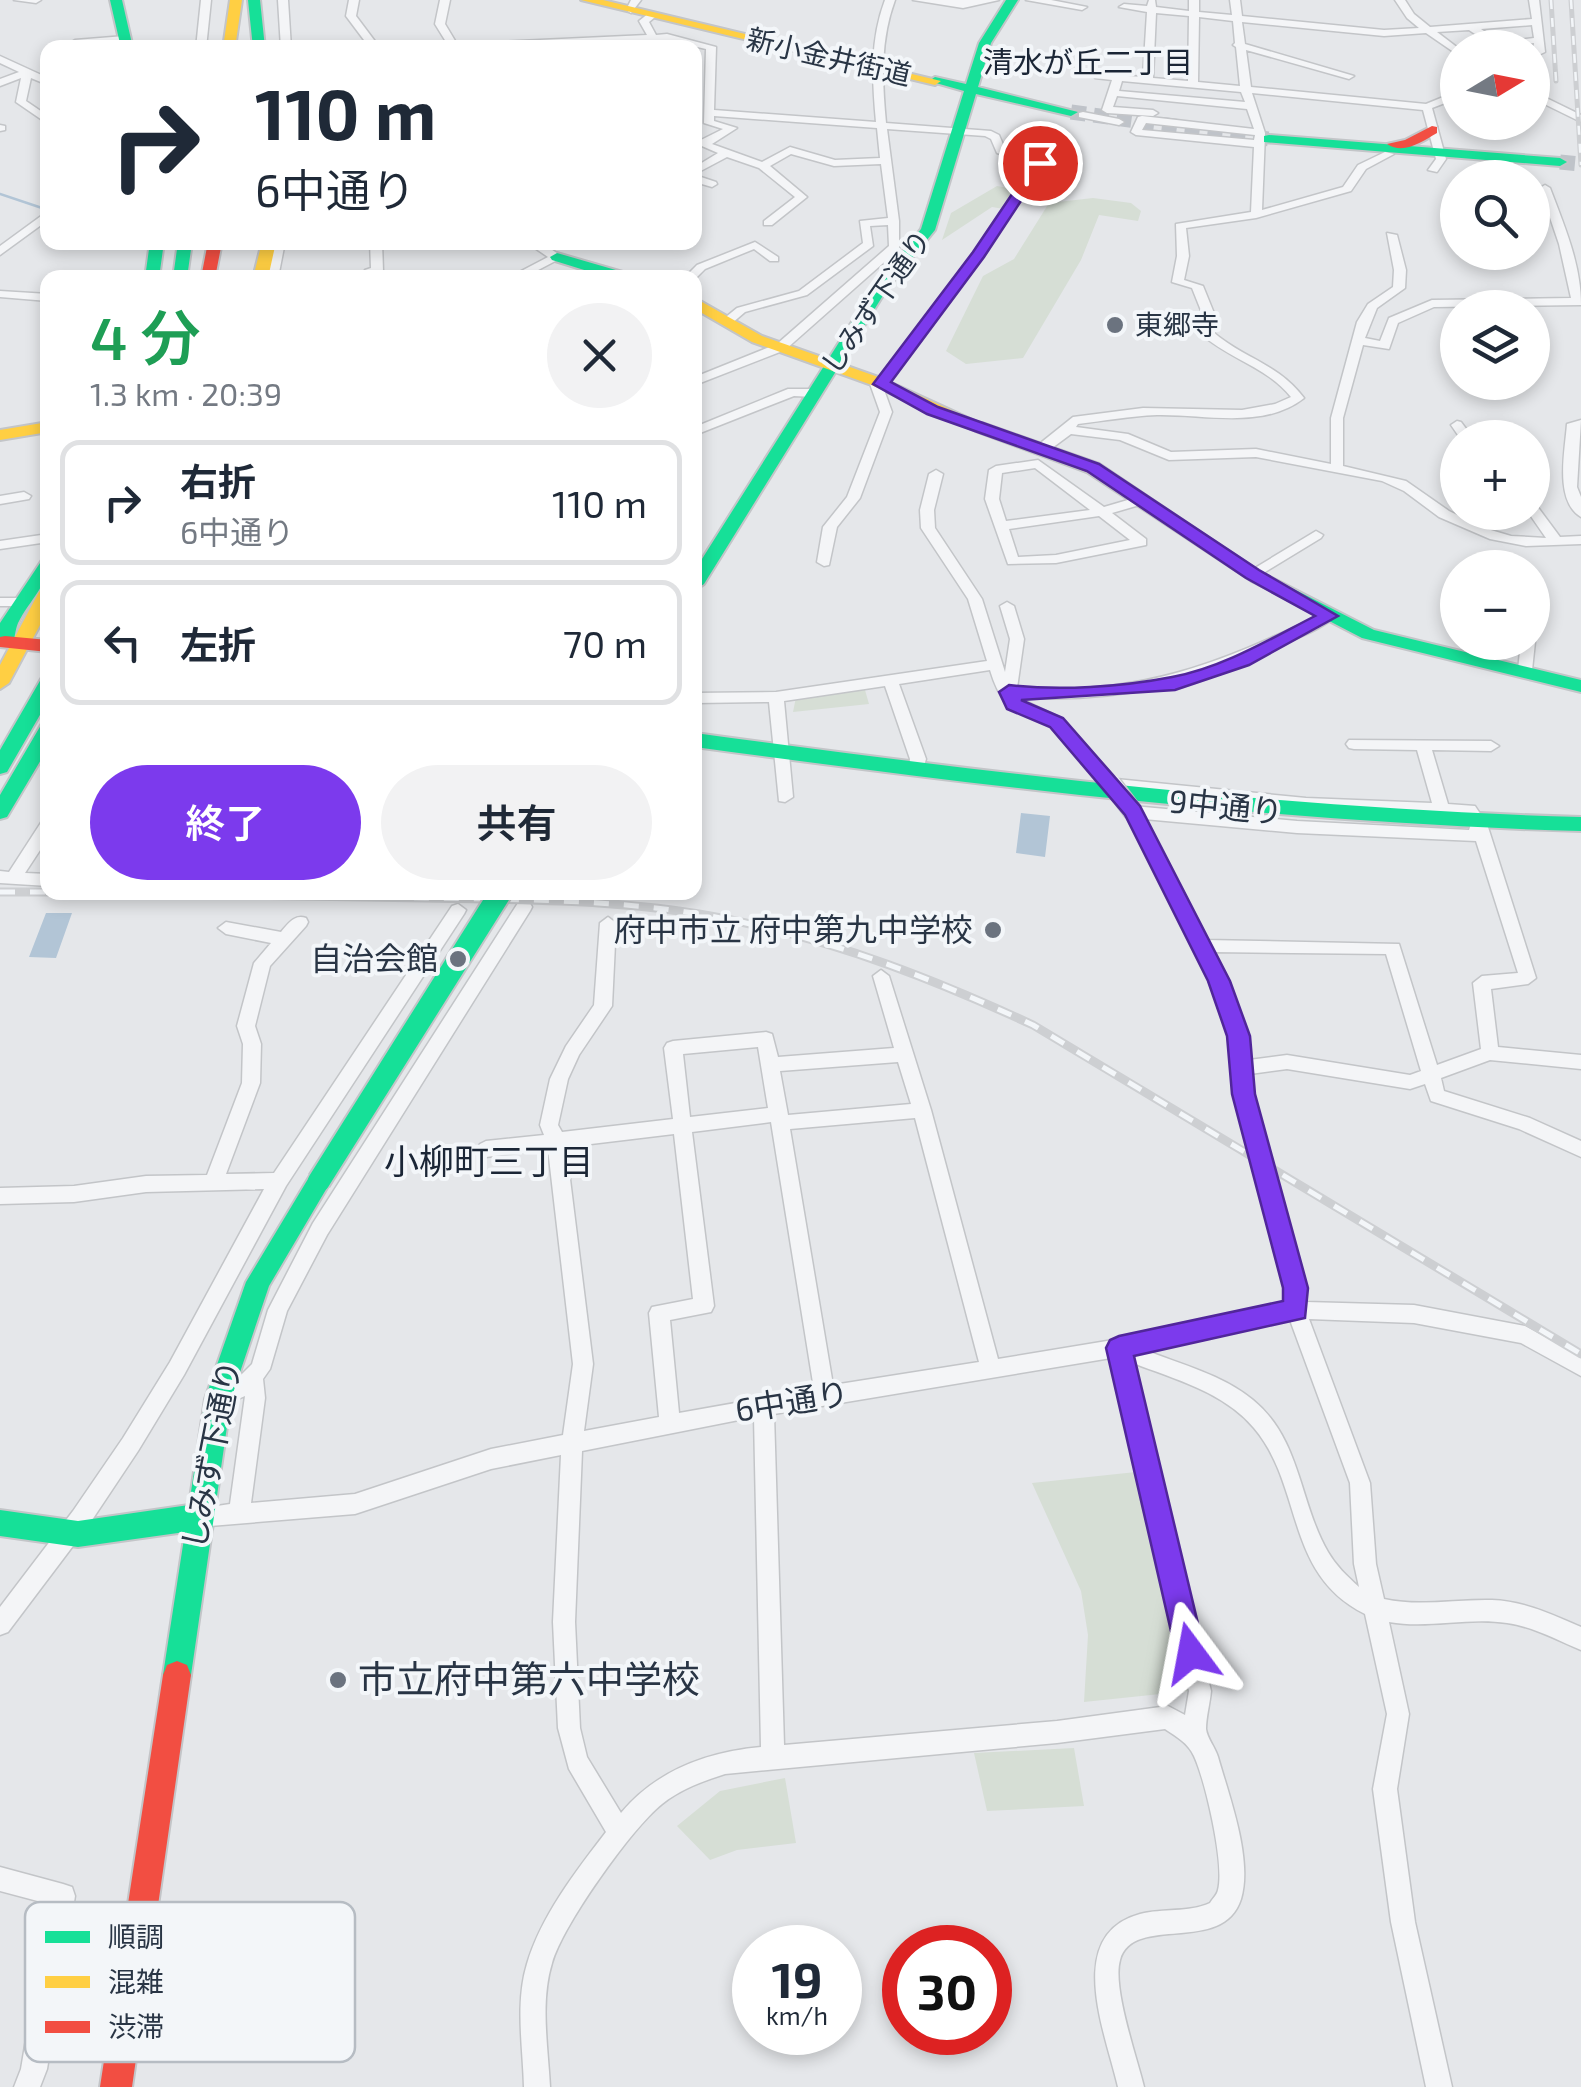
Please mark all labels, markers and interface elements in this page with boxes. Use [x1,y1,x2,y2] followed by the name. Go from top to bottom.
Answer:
[744,21,915,91] street label: 新小金井街道
[1440,30,1550,140] north arrow
[1440,30,1550,660] map controls
[983,43,1193,79] district label: 清水が丘二丁目
[255,70,436,154] text: 110 m
[90,80,220,210] icon: right
[998,121,1083,206] pin
[1013,136,1068,191] icon: arrive
[1440,160,1550,270] button: search
[255,162,416,216] text: 6中通り
[813,223,937,380] street label: しみず下通り
[1440,290,1550,400] button: layers
[90,300,201,372] text: 4 分
[547,303,652,408] button: close
[1135,307,1219,341] place label: 東郷寺
[1104,314,1126,336] marker: 東郷寺
[90,374,282,412] text: 1.3 km · 20:39
[1440,420,1550,530] button: +
[180,458,256,504] text: 右折
[95,475,150,530] icon: right
[552,480,647,526] text: 110 m
[180,512,294,550] text: 6中通り
[1440,550,1550,660] button: −
[95,615,150,670] icon: left
[563,620,647,666] text: 70 m
[180,621,256,667] text: 左折
[90,765,361,880] button: 終了
[381,765,652,880] button: 共有
[1167,780,1285,830] street label: 9中通り
[614,909,973,947] place label: 府中市立 府中第九中学校
[982,919,1004,941] marker: 府中市立 府中第九中学校
[310,938,438,976] place label: 自治会館
[447,948,469,970] marker: 自治会館
[384,1139,594,1181] district label: 小柳町三丁目
[173,1357,247,1552] street label: しみず下通り
[732,1372,851,1428] street label: 6中通り
[1139,1601,1243,1705] position arrow
[358,1655,700,1701] place label: 市立府中第六中学校
[327,1669,349,1691] marker: 市立府中第六中学校
[25,1902,355,2062] legend
[108,1919,164,1953] text: 順調
[882,1925,1012,2055] speed limit sign: 30
[771,1948,823,2008] text: 19
[108,1964,164,1998] text: 混雑
[766,2000,828,2030] text: km/h
[108,2009,164,2043] text: 渋滞

